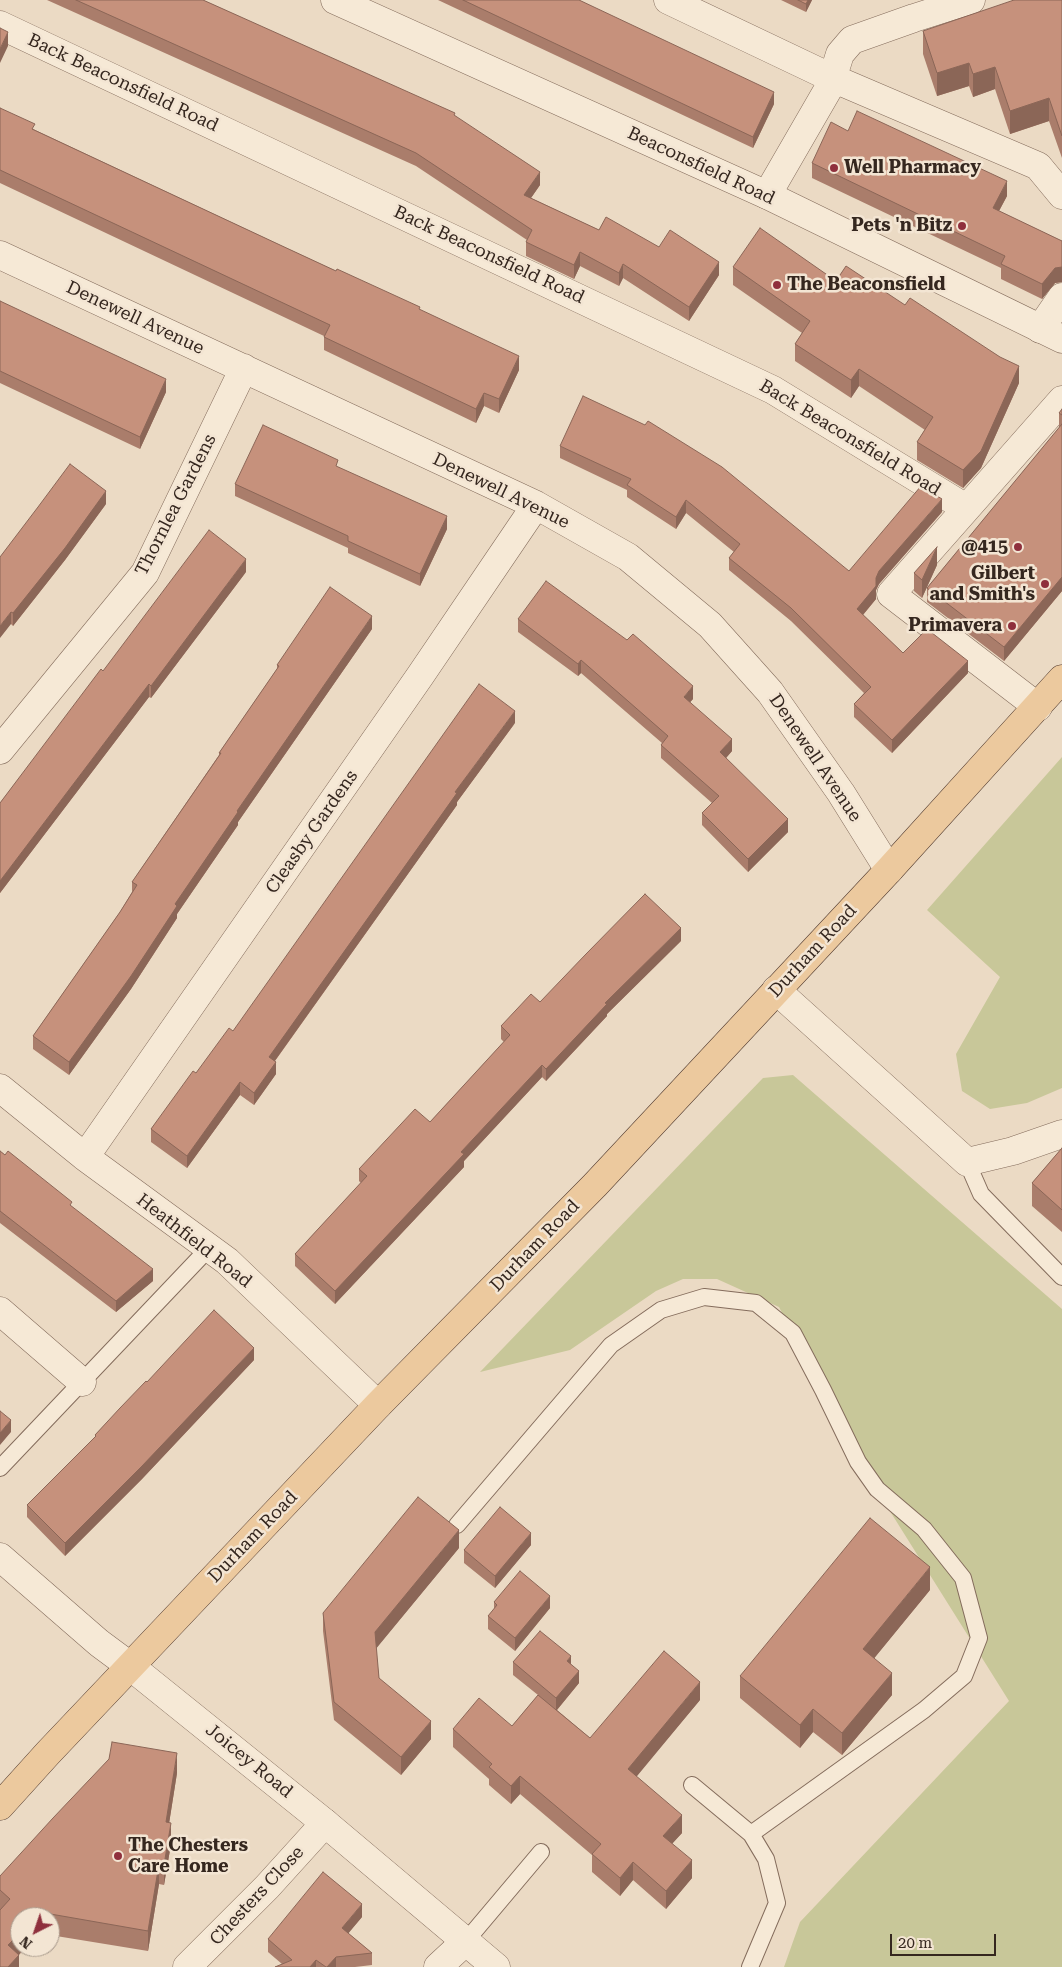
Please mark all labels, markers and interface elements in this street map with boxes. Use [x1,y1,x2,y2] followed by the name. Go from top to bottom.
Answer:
[24,29,222,137] street label: Back Beaconsfield Road
[624,122,778,210] street label: Beaconsfield Road
[844,157,981,179] place label: Well Pharmacy
[828,162,840,174] marker: Well Pharmacy
[390,201,588,309] street label: Back Beaconsfield Road
[851,215,952,237] place label: Pets 'n Bitz
[956,220,968,232] marker: Pets 'n Bitz
[787,274,946,296] place label: The Beaconsfield
[63,277,207,359] street label: Denewell Avenue
[771,279,783,291] marker: The Beaconsfield
[755,375,945,501] street label: Back Beaconsfield Road
[131,431,221,579] street label: Thornlea Gardens
[429,448,573,534] street label: Denewell Avenue
[961,536,1008,558] place label: @415
[1012,541,1024,553] marker: @415
[930,563,1035,606] place label: Gilbert and Smith's
[1039,578,1051,590] marker: Gilbert and Smith's
[908,615,1002,637] place label: Primavera
[1006,620,1018,632] marker: Primavera
[764,690,866,826] street label: Denewell Avenue
[261,766,363,898] street label: Cleasby Gardens
[764,900,862,1002] street label: Durham Road
[132,1189,256,1293] street label: Heathfield Road
[486,1196,584,1296] street label: Durham Road
[204,1487,302,1587] street label: Durham Road
[201,1719,297,1803] street label: Joicey Road
[128,1835,248,1878] place label: The Chesters Care Home
[206,1842,308,1950] street label: Chesters Close
[112,1850,124,1862] marker: The Chesters Care Home
[10,1907,60,1957] north arrow
[892,1924,998,1956] scale bar
[16,1933,35,1952] text: N
[898,1934,932,1952] text: 20 m

